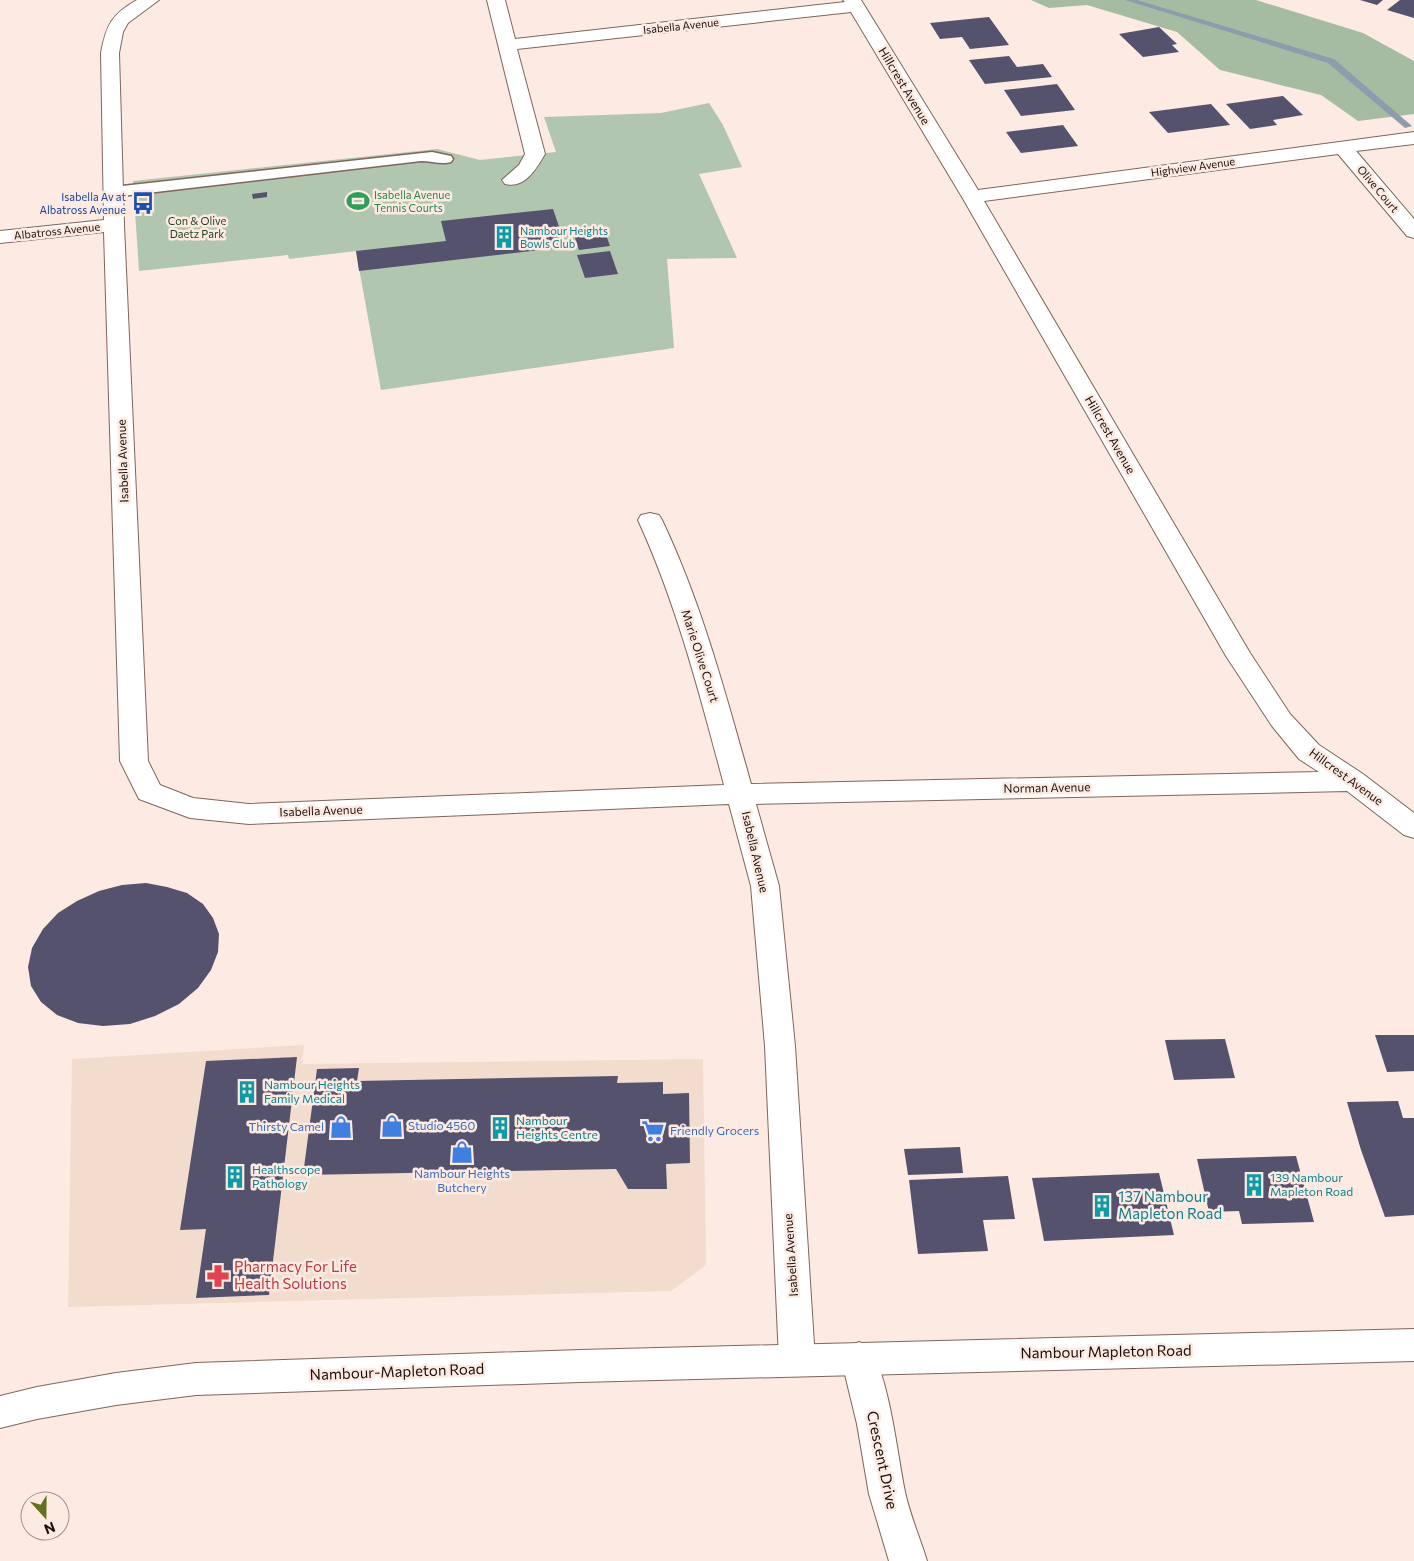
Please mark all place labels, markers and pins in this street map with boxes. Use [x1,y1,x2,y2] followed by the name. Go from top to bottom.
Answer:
[345,188,371,214] sports icon: Isabella Avenue Tennis Courts
[374,188,450,214] place label: Isabella Avenue Tennis Courts
[39,190,126,216] place label: Isabella Av at Albatross Avenue
[130,190,156,216] bus stop icon: Isabella Av at Albatross Avenue
[491,224,517,250] building icon: Nambour Heights Bowls Club
[520,224,608,250] place label: Nambour Heights Bowls Club
[264,1077,360,1105] place label: Nambour Heights Family Medical
[234,1079,260,1105] building icon: Nambour Heights Family Medical
[379,1113,405,1139] shop icon: Studio 4560
[516,1113,598,1141] place label: Nambour Heights Centre
[328,1114,354,1140] shop icon: Thirsty Camel
[487,1115,513,1141] building icon: Nambour Heights Centre
[408,1118,475,1132] place label: Studio 4560
[640,1118,666,1144] supermarket icon: Friendly Grocers
[249,1119,324,1133] place label: Thirsty Camel
[670,1123,759,1137] place label: Friendly Grocers
[449,1139,475,1165] shop icon: Nambour Heights Butchery
[252,1162,320,1190] place label: Healthscope Pathology
[222,1164,248,1190] building icon: Healthscope Pathology
[414,1166,510,1194] place label: Nambour Heights Butchery
[1270,1170,1353,1198] place label: 139 Nambour Mapleton Road
[1241,1172,1267,1198] building icon: 139 Nambour Mapleton Road
[1118,1187,1222,1222] place label: 137 Nambour Mapleton Road
[1089,1193,1115,1219] building icon: 137 Nambour Mapleton Road
[234,1257,357,1292] place label: Pharmacy For Life Health Solutions
[205,1263,231,1289] pharmacy icon: Pharmacy For Life Health Solutions

